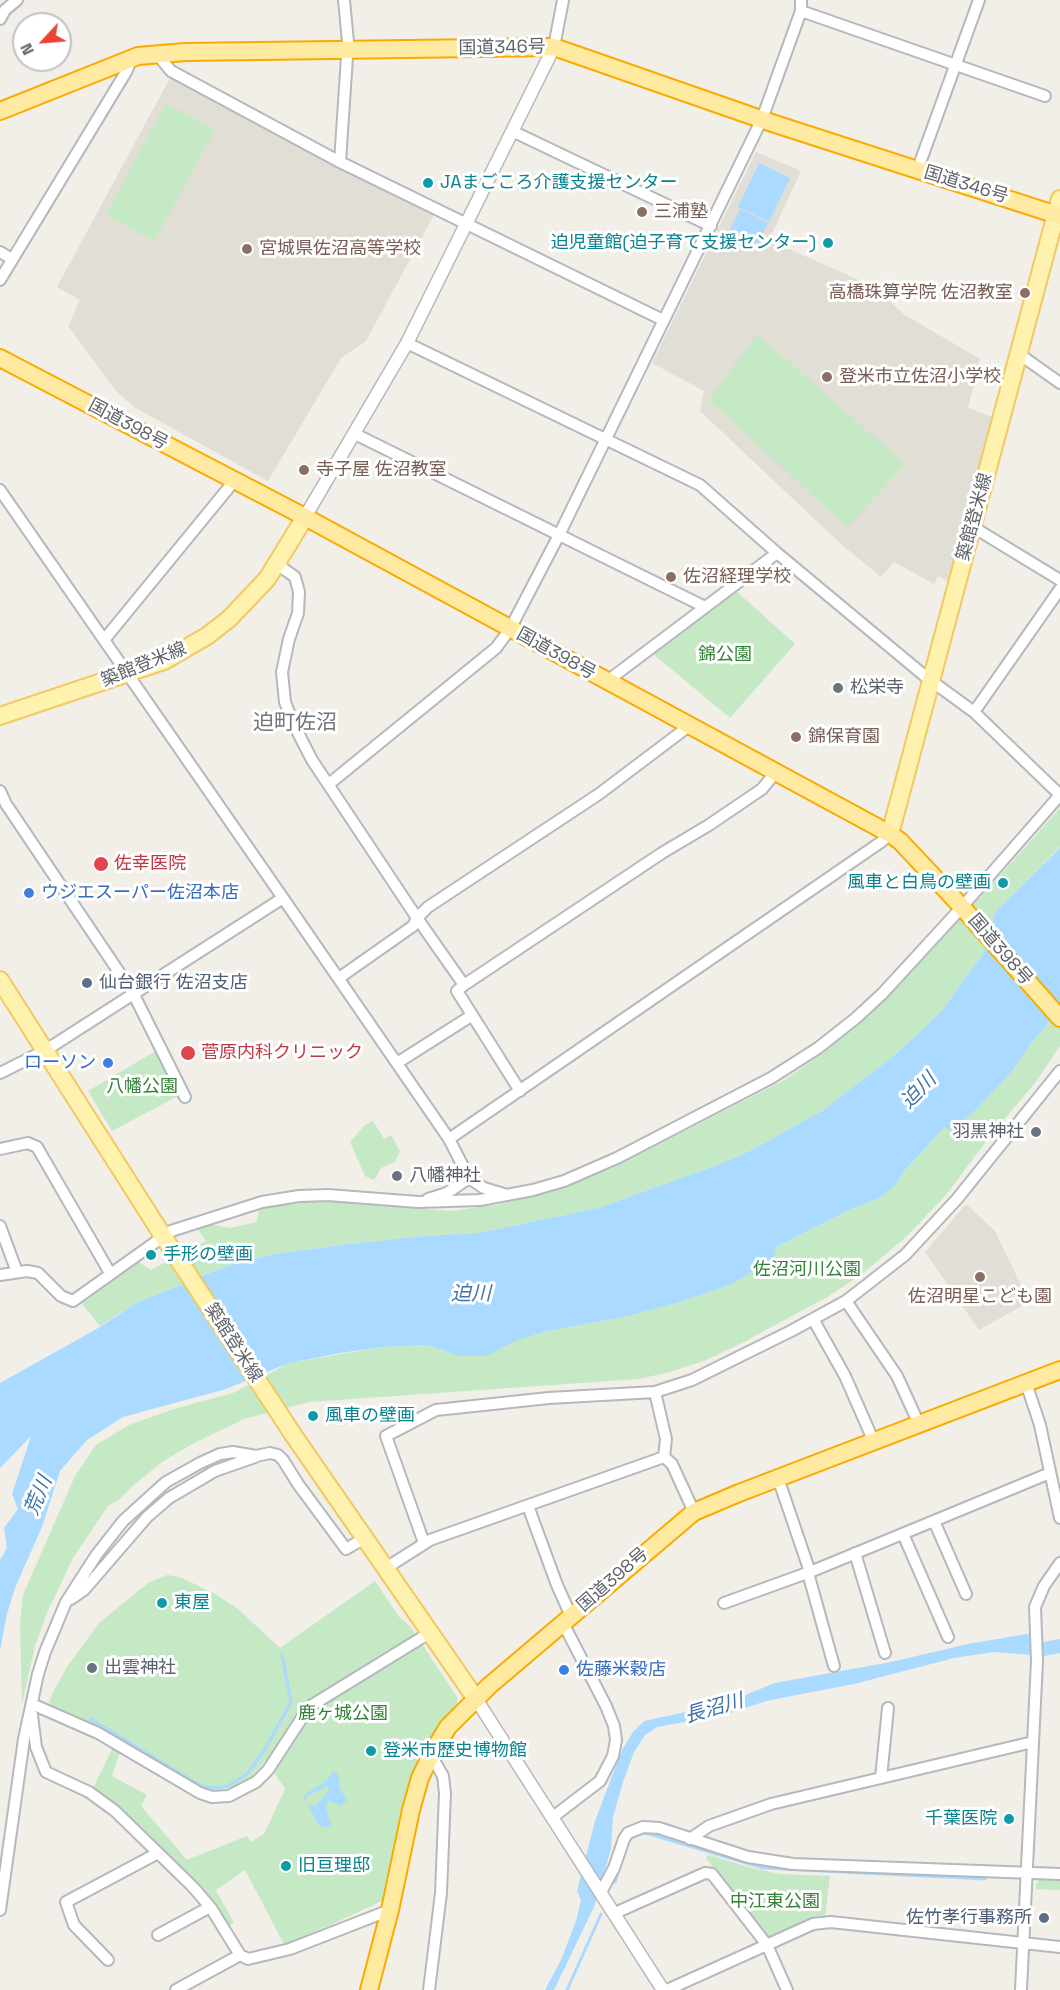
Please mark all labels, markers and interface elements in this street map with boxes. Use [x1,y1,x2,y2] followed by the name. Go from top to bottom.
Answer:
[12,12,72,72] north arrow
[458,36,546,60] street label: 国道346号
[15,40,39,59] text: N
[921,162,1011,208] street label: 国道346号
[440,172,677,194] place label: JAまごころ介護支援センター
[421,176,435,190] marker: JAまごころ介護支援センター
[654,201,708,223] place label: 三浦塾
[635,205,649,219] marker: 三浦塾
[550,232,816,254] place label: 迫児童館(迫子育て支援センター)
[821,236,835,250] marker: 迫児童館(迫子育て支援センター)
[259,238,421,260] place label: 宮城県佐沼高等学校
[240,242,254,256] marker: 宮城県佐沼高等学校
[828,282,1013,304] place label: 高橋珠算学院 佐沼教室
[1018,286,1032,300] marker: 高橋珠算学院 佐沼教室
[839,366,1001,388] place label: 登米市立佐沼小学校
[820,370,834,384] marker: 登米市立佐沼小学校
[84,395,172,455] street label: 国道398号
[316,459,447,481] place label: 寺子屋 佐沼教室
[297,463,311,477] marker: 寺子屋 佐沼教室
[953,471,997,563] street label: 築館登米線
[683,566,791,588] place label: 佐沼経理学校
[664,570,678,584] marker: 佐沼経理学校
[513,623,599,685] street label: 国道398号
[98,638,190,692] street label: 築館登米線
[698,644,752,666] park label: 錦公園
[850,677,904,699] place label: 松栄寺
[831,681,845,695] marker: 松栄寺
[253,710,337,736] district label: 迫町佐沼
[808,726,880,748] place label: 錦保育園
[789,730,803,744] marker: 錦保育園
[114,853,186,875] place label: 佐幸医院
[92,855,110,873] marker: 佐幸医院
[847,872,991,894] place label: 風車と白鳥の壁画
[996,876,1010,890] marker: 風車と白鳥の壁画
[41,882,239,904] place label: ウジエスーパー佐沼本店
[22,886,36,900] marker: ウジエスーパー佐沼本店
[963,910,1037,990] street label: 国道398号
[99,972,248,994] place label: 仙台銀行 佐沼支店
[80,976,94,990] marker: 仙台銀行 佐沼支店
[201,1042,363,1064] place label: 菅原内科クリニック
[179,1044,197,1062] marker: 菅原内科クリニック
[24,1052,96,1074] place label: ローソン
[101,1056,115,1070] marker: ローソン
[896,1068,942,1114] water label: 迫川
[106,1076,178,1098] park label: 八幡公園
[952,1121,1024,1143] place label: 羽黒神社
[1029,1125,1043,1139] marker: 羽黒神社
[409,1165,481,1187] place label: 八幡神社
[390,1169,404,1183] marker: 八幡神社
[163,1244,253,1266] place label: 手形の壁画
[144,1248,158,1262] marker: 手形の壁画
[753,1259,861,1281] park label: 佐沼河川公園
[973,1270,987,1284] marker: 佐沼明星こども園
[451,1283,491,1307] water label: 迫川
[908,1286,1052,1308] place label: 佐沼明星こども園
[199,1299,267,1387] street label: 築館登米線
[325,1405,415,1427] place label: 風車の壁画
[306,1409,320,1423] marker: 風車の壁画
[20,1473,58,1519] water label: 荒川
[573,1543,653,1617] street label: 国道398号
[174,1592,210,1614] place label: 東屋
[155,1596,169,1610] marker: 東屋
[104,1657,176,1679] place label: 出雲神社
[576,1659,666,1681] place label: 佐藤米穀店
[85,1661,99,1675] marker: 出雲神社
[557,1663,571,1677] marker: 佐藤米穀店
[682,1689,746,1729] water label: 長沼川
[298,1703,388,1725] park label: 鹿ヶ城公園
[383,1740,527,1762] place label: 登米市歴史博物館
[364,1744,378,1758] marker: 登米市歴史博物館
[925,1808,997,1830] place label: 千葉医院
[1002,1812,1016,1826] marker: 千葉医院
[298,1855,370,1877] place label: 旧亘理邸
[279,1859,293,1873] marker: 旧亘理邸
[730,1891,820,1913] park label: 中江東公園
[906,1907,1032,1929] place label: 佐竹孝行事務所
[1037,1911,1051,1925] marker: 佐竹孝行事務所

